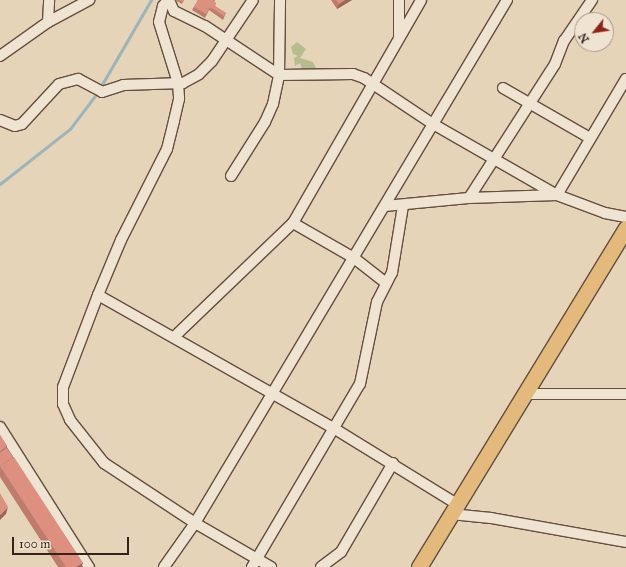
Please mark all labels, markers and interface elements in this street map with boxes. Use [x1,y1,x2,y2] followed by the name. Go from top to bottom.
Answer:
[574,12,614,52] north arrow
[576,30,592,45] text: N
[14,529,131,555] scale bar
[19,537,50,551] text: 100 m

